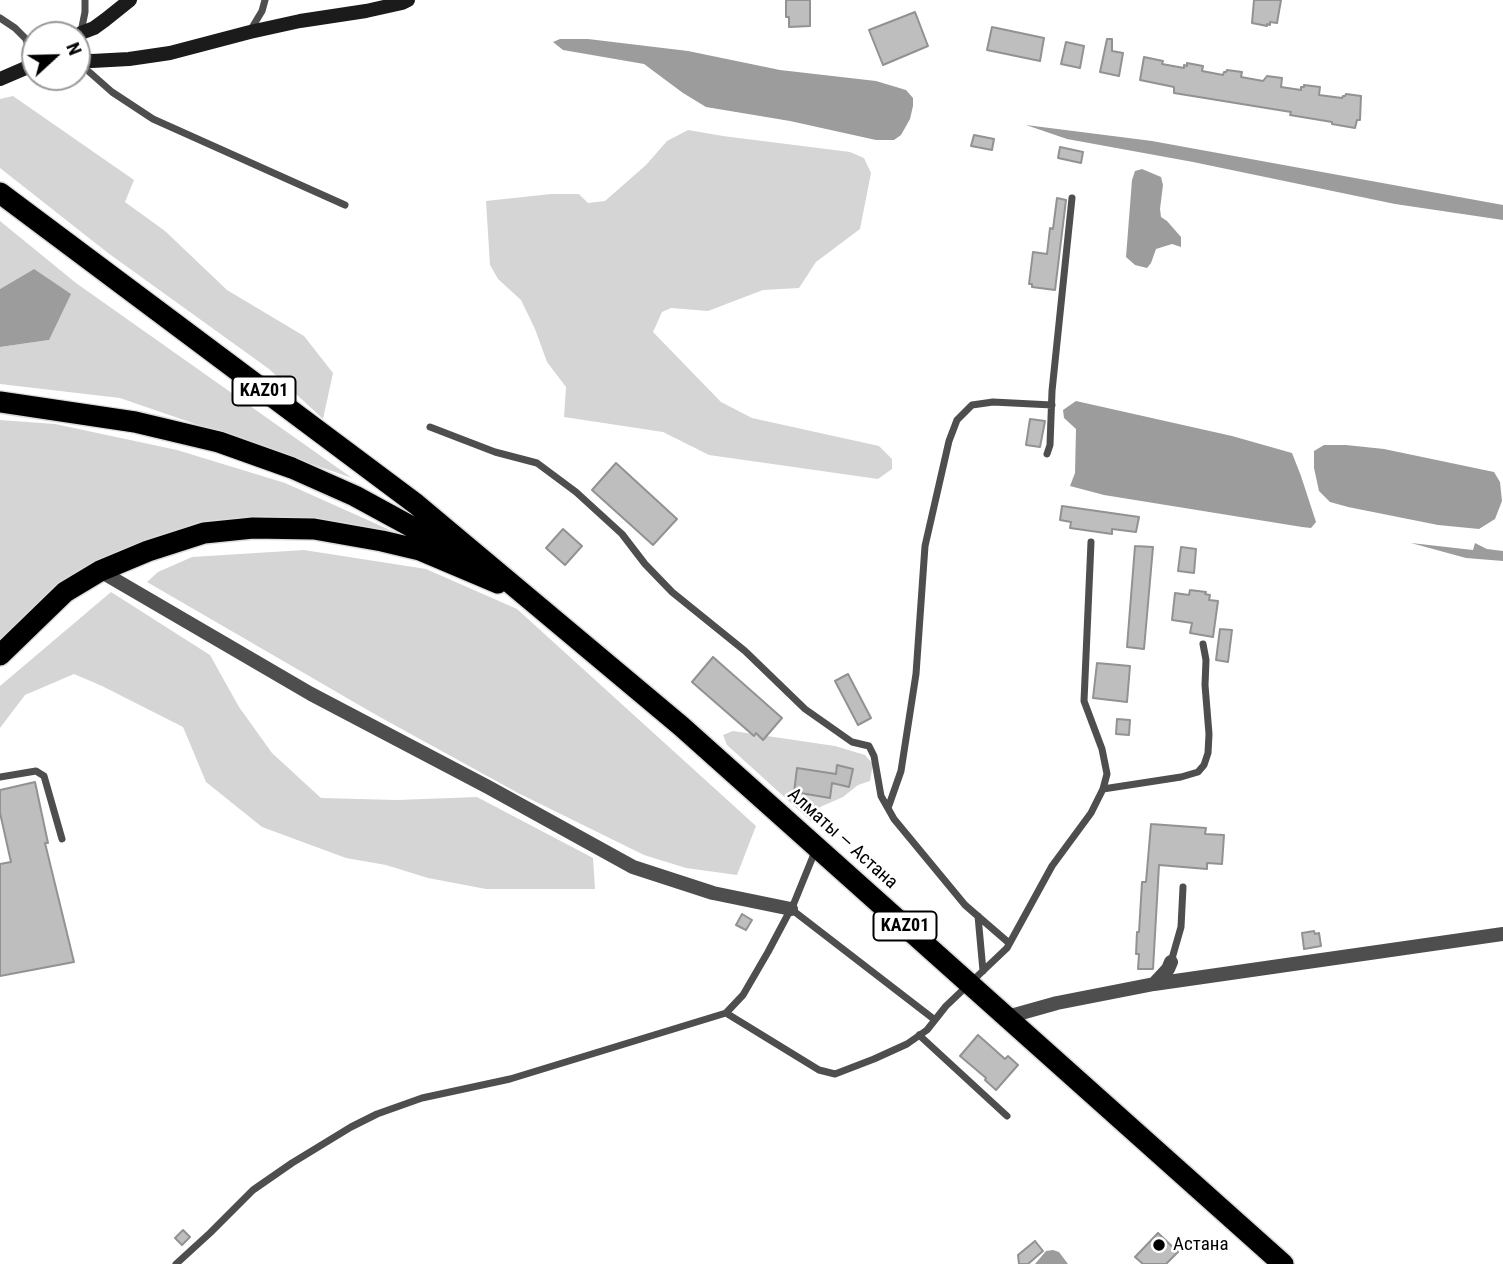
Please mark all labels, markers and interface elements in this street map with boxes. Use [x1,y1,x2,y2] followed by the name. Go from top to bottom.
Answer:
[21,21,91,91] north arrow
[61,39,87,58] text: N
[232,376,296,405] road number: KАZ01
[782,784,902,894] street label: Алматы — Астана
[874,911,936,940] road number: KАZ01
[1173,1234,1229,1256] place label: Астана
[1151,1237,1167,1253] marker: Астана

